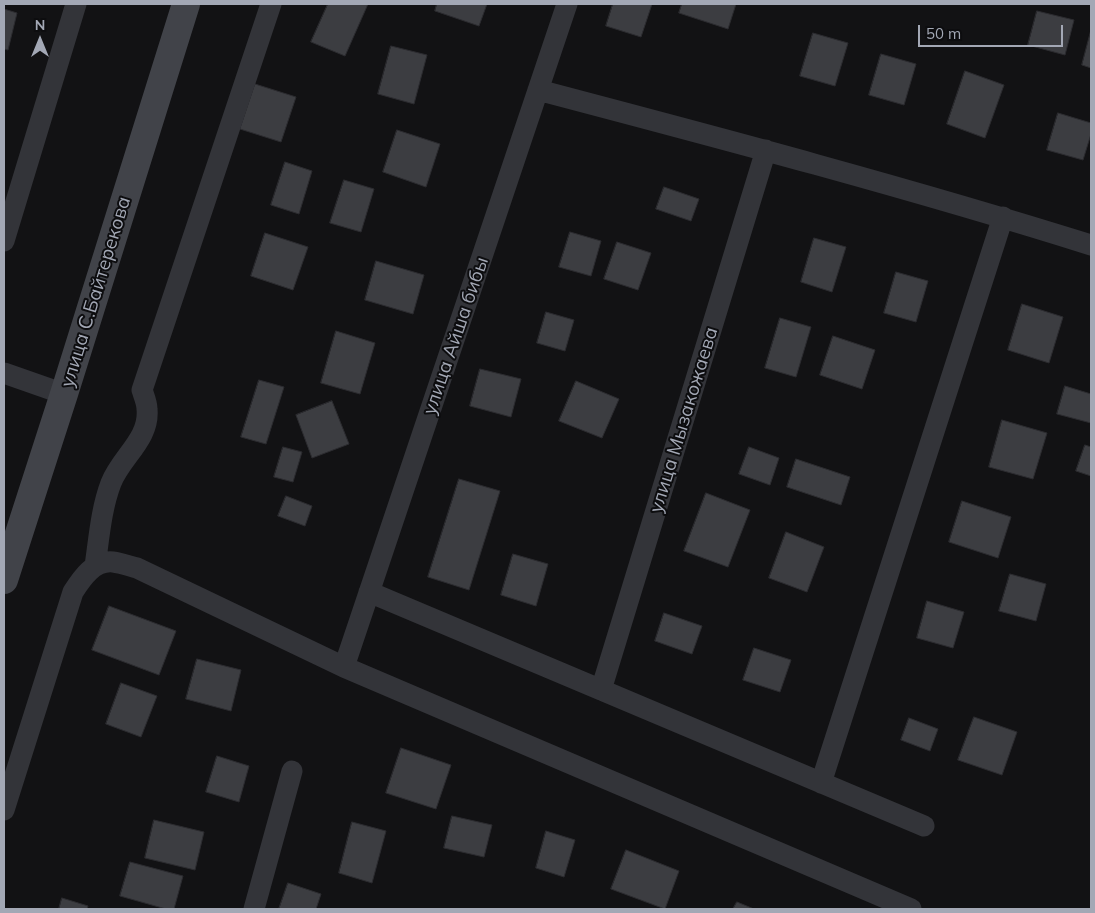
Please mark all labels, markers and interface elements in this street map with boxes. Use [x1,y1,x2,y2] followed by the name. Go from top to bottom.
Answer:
[15,15,65,65] north arrow
[920,15,1065,47] scale bar
[35,16,45,34] text: N
[926,24,961,43] text: 50 m
[56,194,136,390] street label: улица С.Байтерекова
[418,254,494,418] street label: улица Айша бибы
[645,324,723,516] street label: улица Мызакожаева

